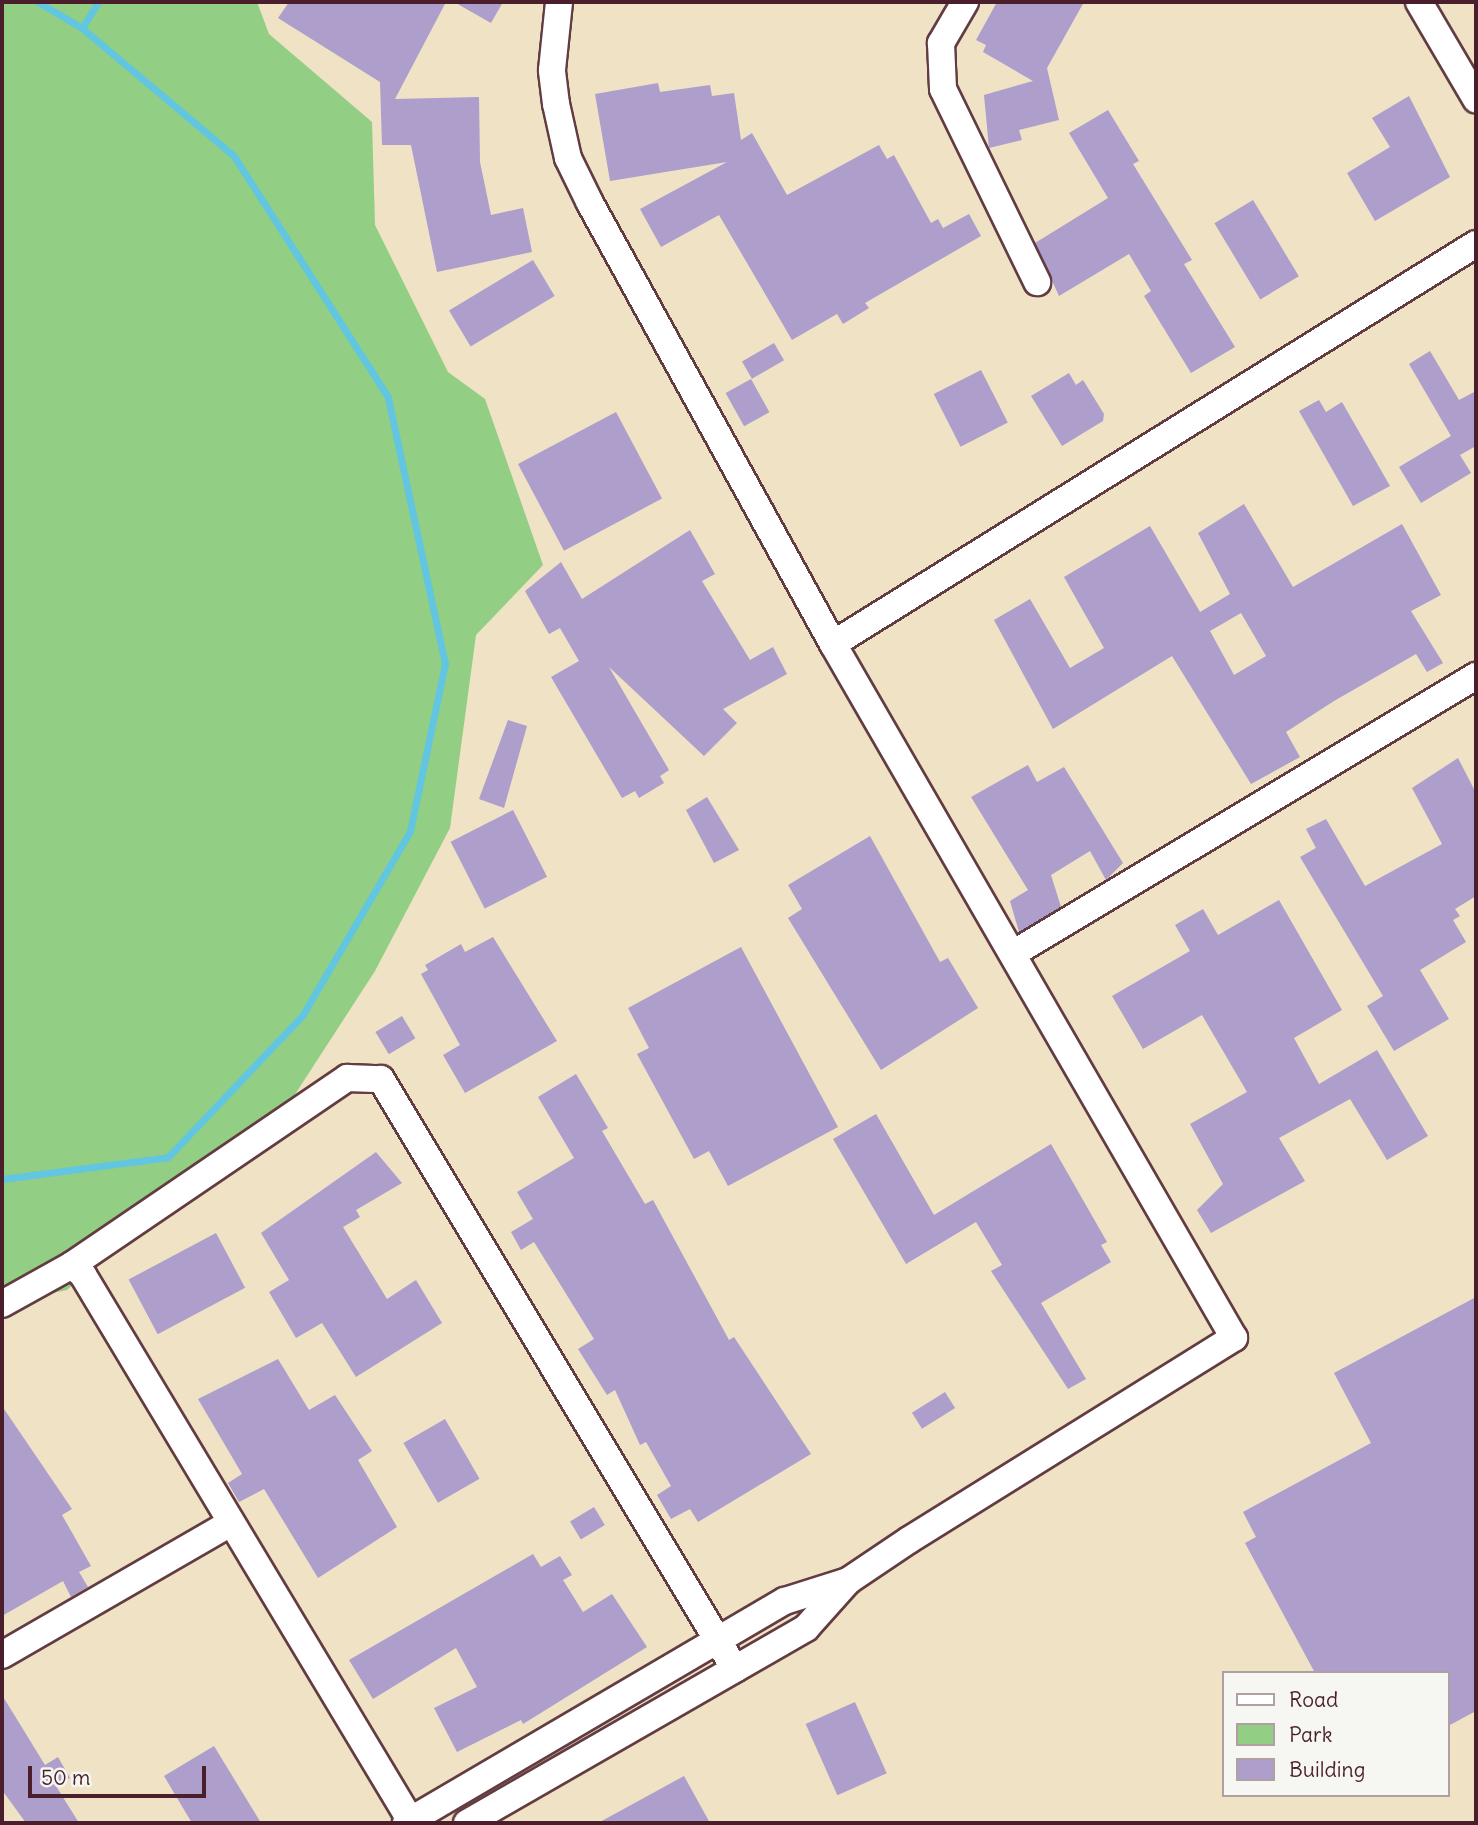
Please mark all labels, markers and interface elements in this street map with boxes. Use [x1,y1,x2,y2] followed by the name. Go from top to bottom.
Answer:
[1222,1671,1450,1797] legend
[1289,1686,1338,1713] text: Road
[1289,1721,1332,1748] text: Park
[32,1752,210,1796] scale bar
[1289,1756,1365,1783] text: Building
[41,1764,90,1791] text: 50 m

